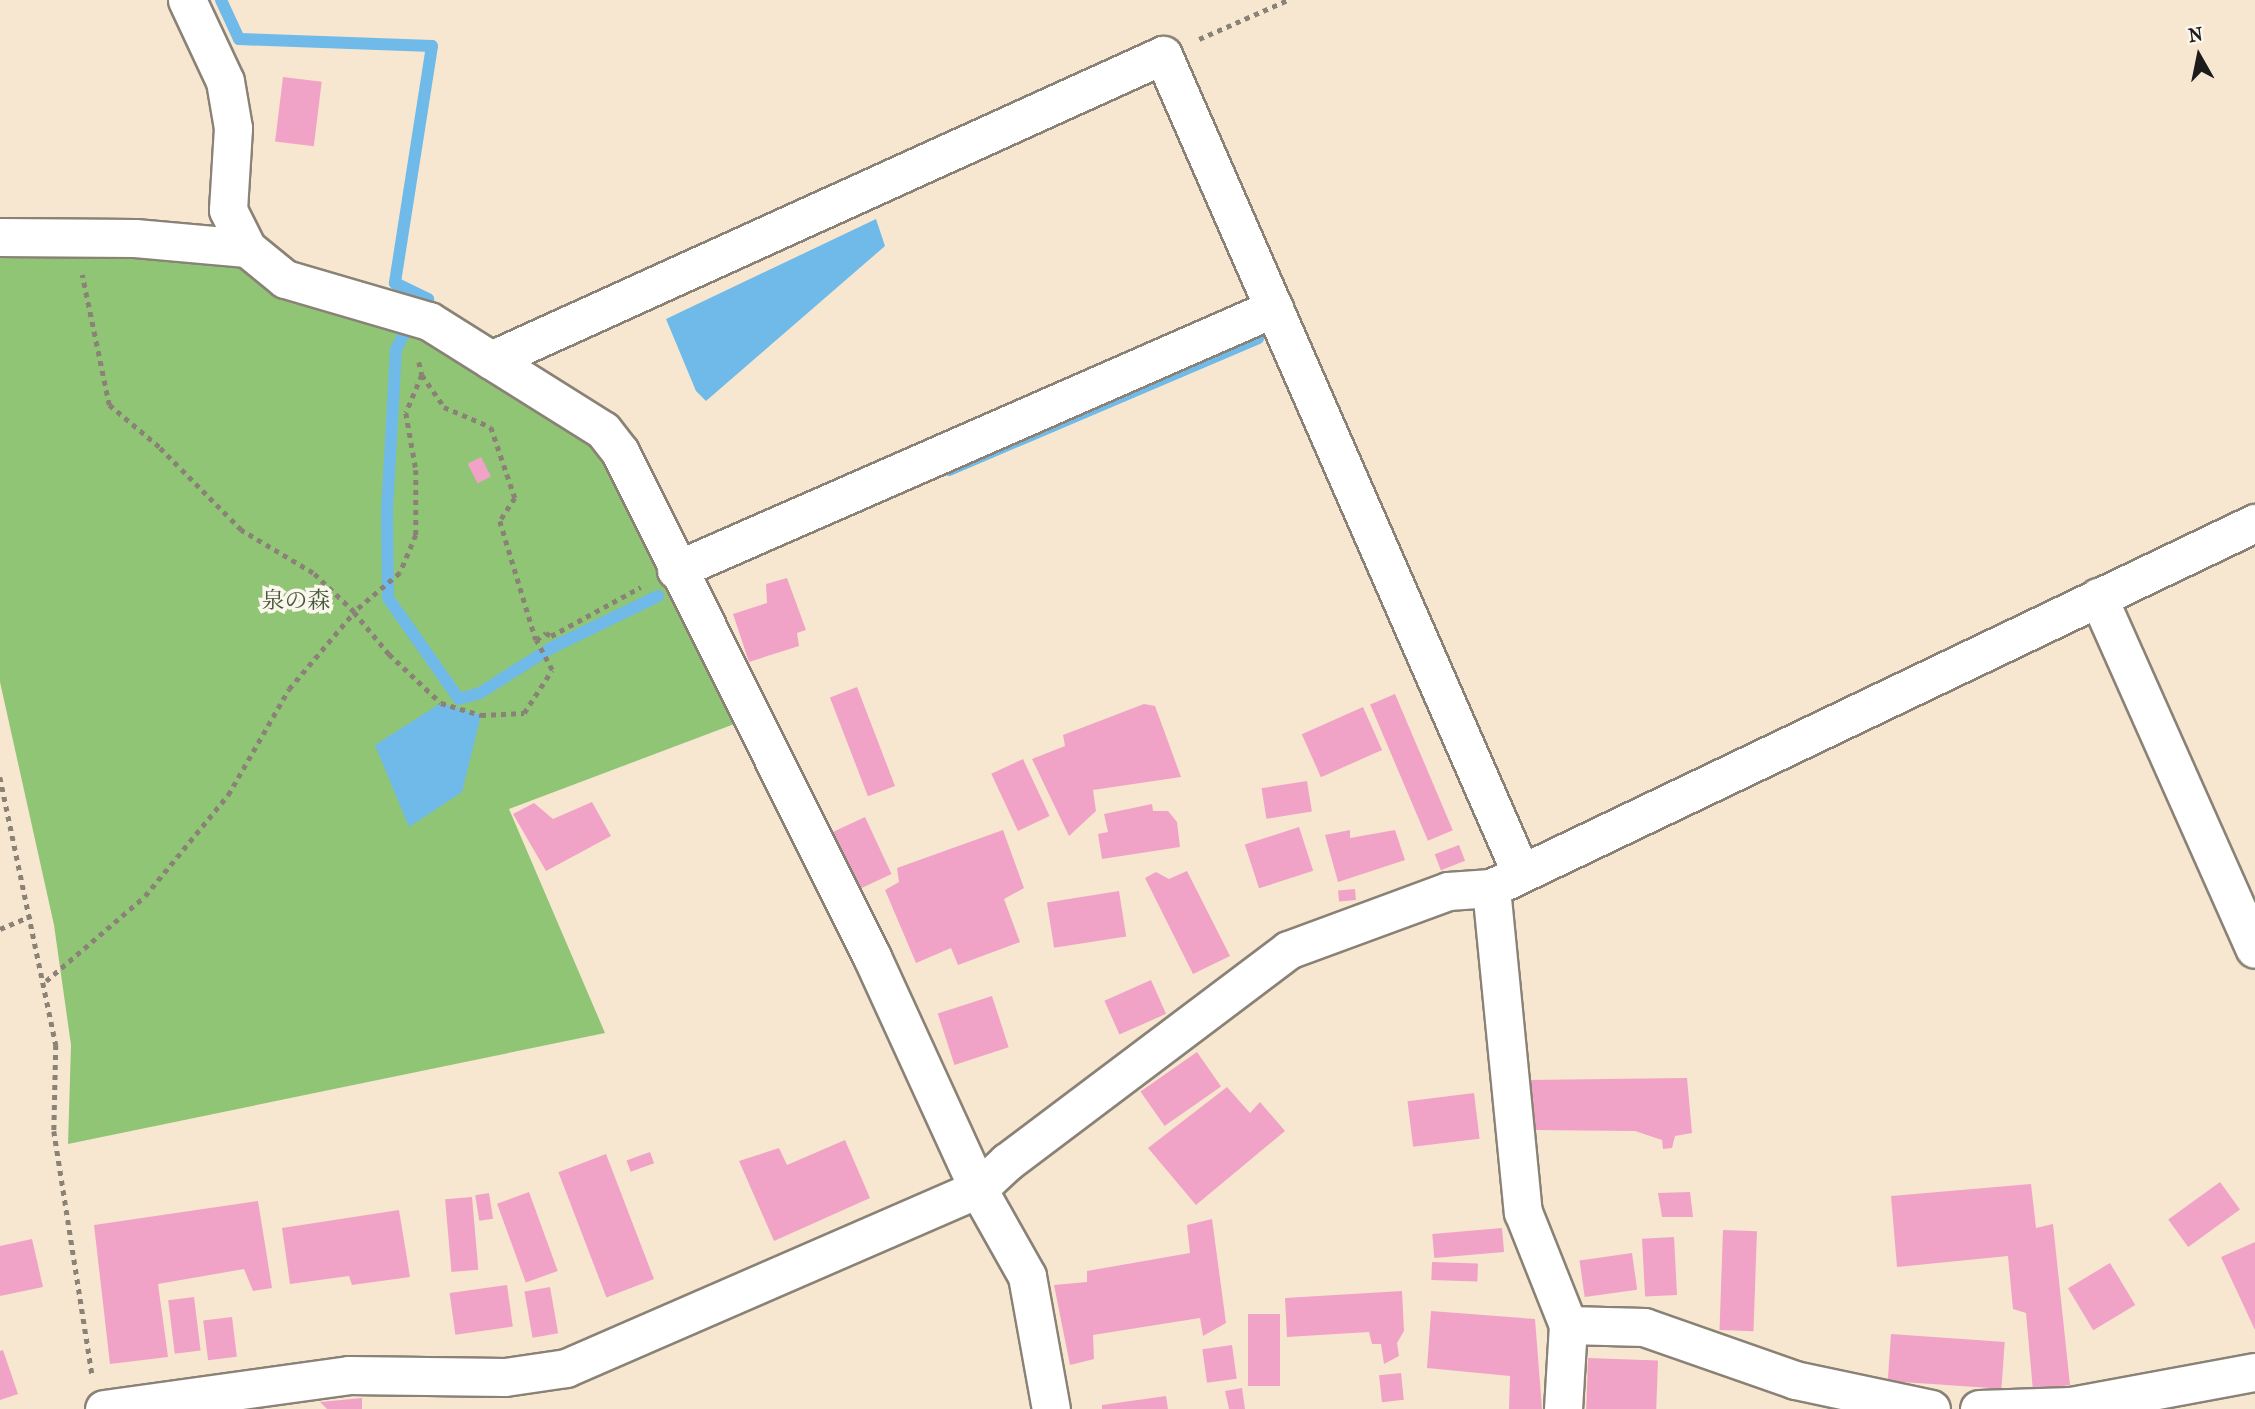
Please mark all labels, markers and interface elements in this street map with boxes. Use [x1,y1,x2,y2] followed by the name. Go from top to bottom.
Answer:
[2164,21,2234,91] north arrow
[2187,23,2205,47] text: N
[262,587,330,615] park label: 泉の森

